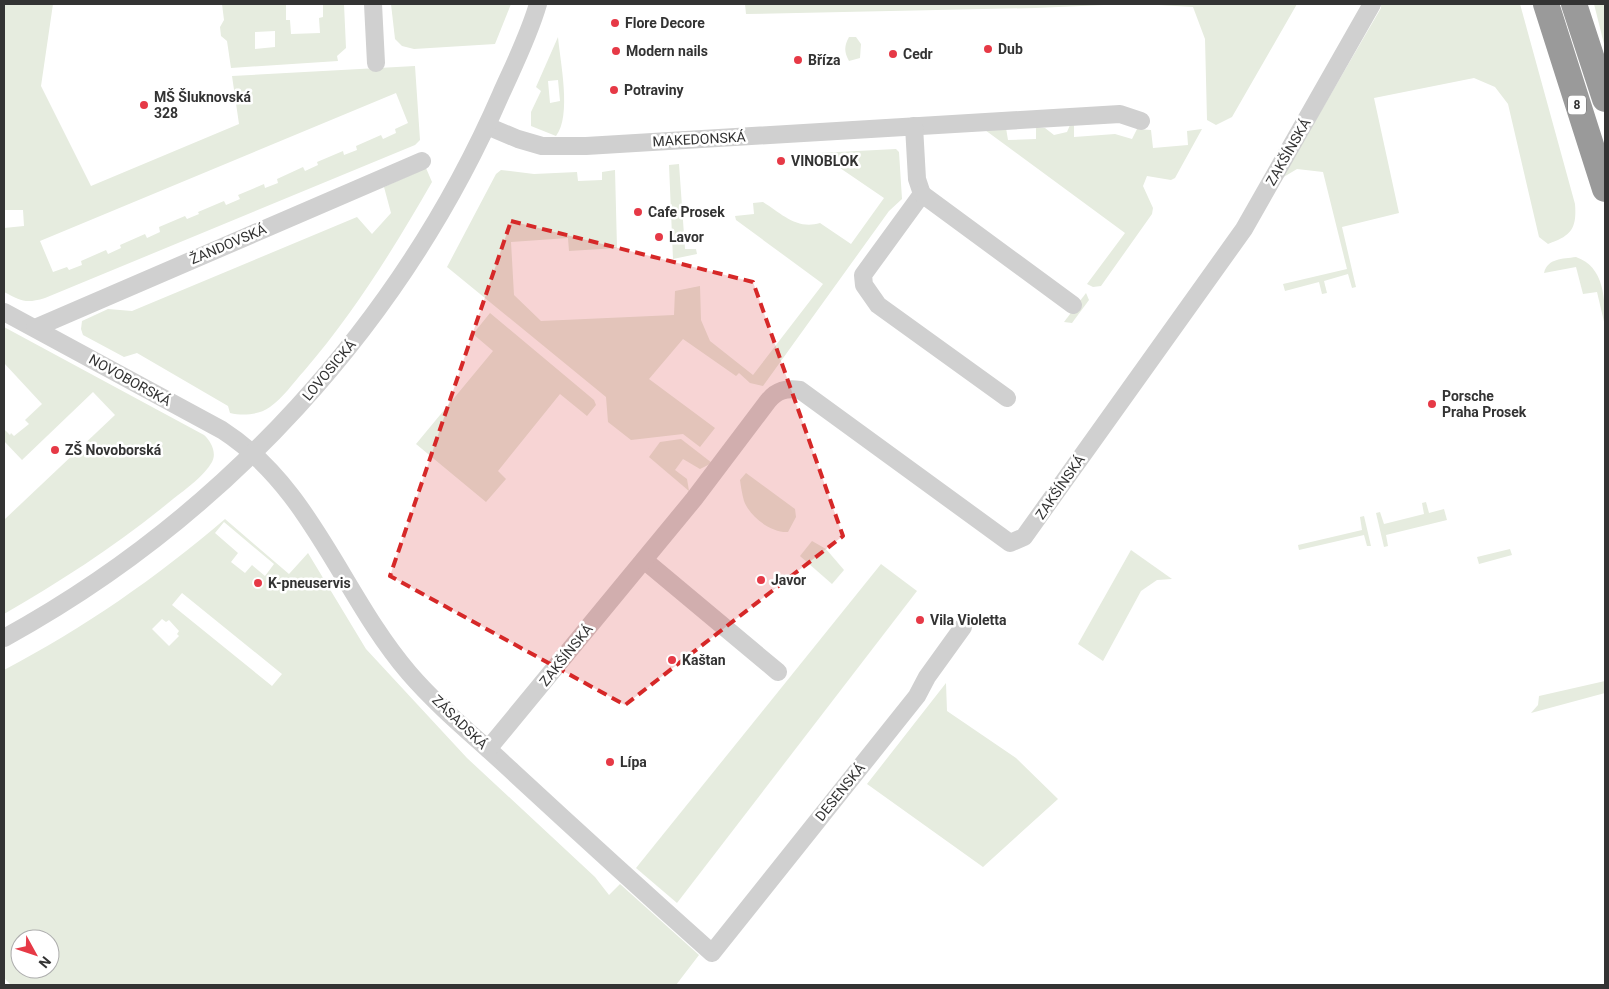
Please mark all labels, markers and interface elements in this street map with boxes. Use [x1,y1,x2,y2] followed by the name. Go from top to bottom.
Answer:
[625,15,705,31] place label: Flore Decore
[609,17,621,29] marker: Flore Decore
[998,41,1023,57] place label: Dub
[626,43,708,59] place label: Modern nails
[982,43,994,55] marker: Dub
[610,45,622,57] marker: Modern nails
[903,46,933,62] place label: Cedr
[887,48,899,60] marker: Cedr
[808,52,841,68] place label: Bříza
[792,54,804,66] marker: Bříza
[624,82,685,98] place label: Potraviny
[608,84,620,96] marker: Potraviny
[154,88,251,121] place label: MŠ Šluknovská 328
[1568,96,1586,114] road number: 8
[138,99,150,111] marker: MŠ Šluknovská 328
[1262,115,1314,188] street label: ZAKŠÍNSKÁ
[652,128,746,149] street label: MAKEDONSKÁ
[791,153,858,169] place label: VINOBLOK
[775,155,787,167] marker: VINOBLOK
[648,204,725,220] place label: Cafe Prosek
[632,206,644,218] marker: Cafe Prosek
[187,220,269,267] street label: ŽANDOVSKÁ
[669,229,704,245] place label: Lavor
[653,231,665,243] marker: Lavor
[298,336,359,404] street label: LOVOSICKÁ
[86,350,174,409] street label: NOVOBORSKÁ
[1442,388,1527,420] place label: Porsche Praha Prosek
[1426,398,1438,410] marker: Porsche Praha Prosek
[65,441,162,458] place label: ZŠ Novoborská
[49,444,61,456] marker: ZŠ Novoborská
[1031,451,1088,522] street label: ZAKŠÍNSKÁ
[771,572,806,588] place label: Javor
[755,574,767,586] marker: Javor
[268,575,351,591] place label: K-pneuservis
[252,577,264,589] marker: K-pneuservis
[930,612,1007,628] place label: Vila Violetta
[914,614,926,626] marker: Vila Violetta
[535,620,596,689] street label: ZAKŠÍNSKÁ
[682,652,726,668] place label: Kaštan
[666,654,678,666] marker: Kaštan
[429,691,492,752] street label: ZÁSADSKÁ
[620,754,647,770] place label: Lípa
[604,756,616,768] marker: Lípa
[811,759,868,824] street label: DESENSKÁ
[10,929,60,979] north arrow
[36,953,54,971] text: N

